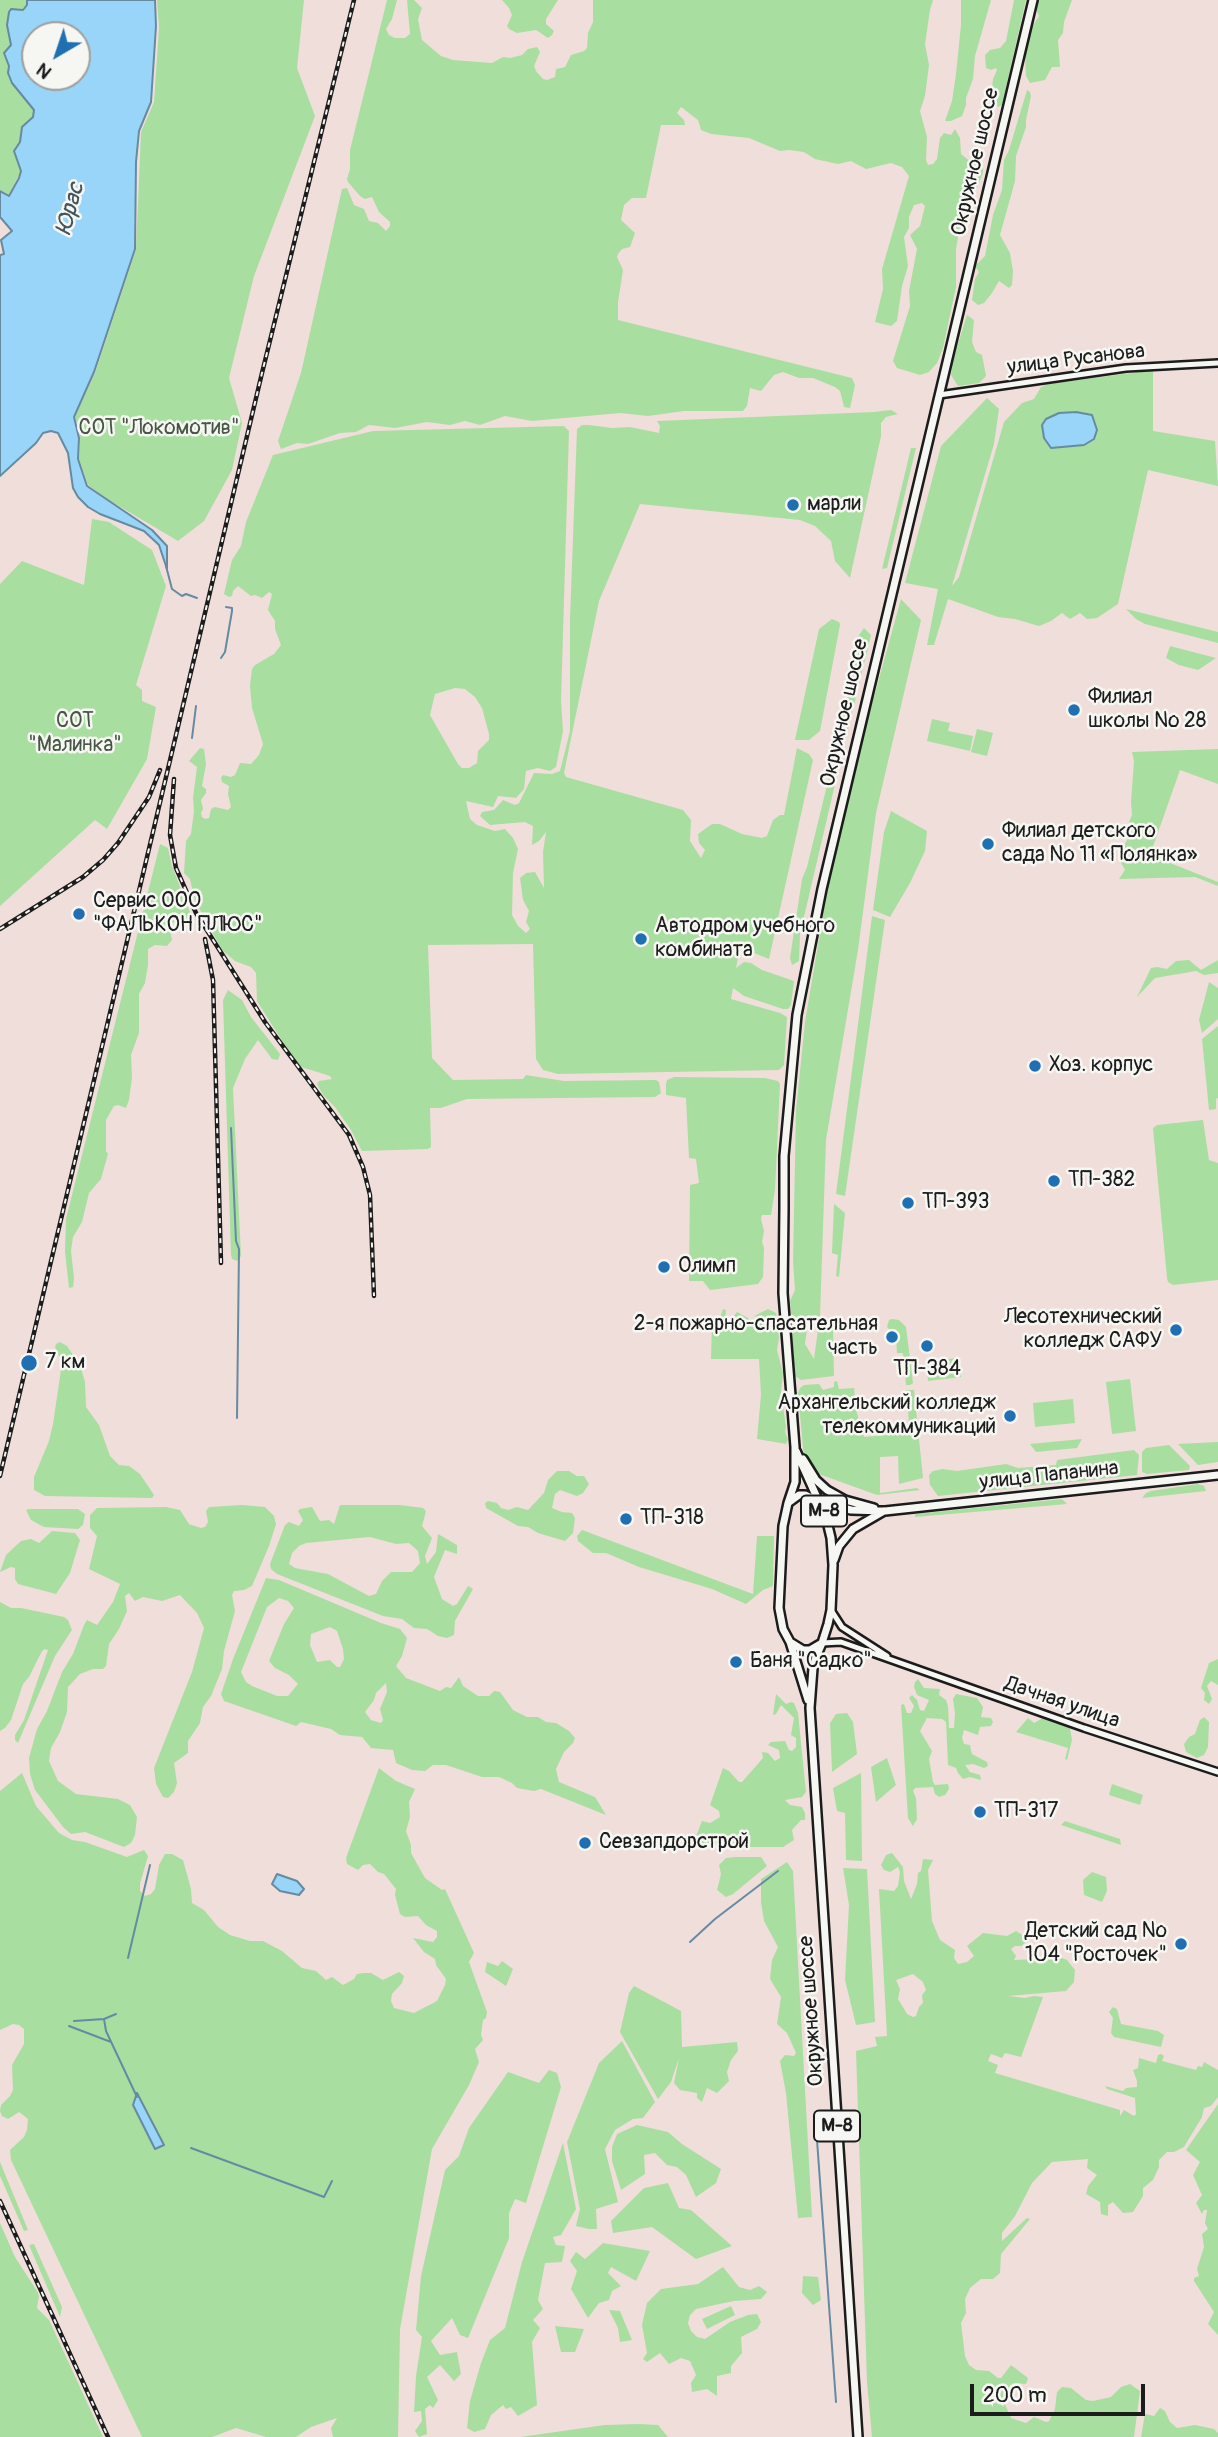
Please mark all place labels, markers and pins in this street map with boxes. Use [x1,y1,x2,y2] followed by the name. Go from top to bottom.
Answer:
[807,492,861,518] place label: марли
[785,497,801,513] marker: марли
[1088,685,1206,735] place label: Филиал школы № 28
[1066,702,1082,718] marker: Филиал школы № 28
[1002,819,1197,869] place label: Филиал детского сада № 11 «Полянка»
[980,836,996,852] marker: Филиал детского сада № 11 «Полянка»
[93,889,262,939] place label: Сервис ООО "ФАЛЬКОН ПЛЮС"
[71,906,87,922] marker: Сервис ООО "ФАЛЬКОН ПЛЮС"
[655,914,835,964] place label: Автодром учебного комбината
[633,931,649,947] marker: Автодром учебного комбината
[1049,1053,1153,1079] place label: Хоз. корпус
[1027,1058,1043,1074] marker: Хоз. корпус
[1068,1168,1135,1194] place label: ТП-382
[1046,1173,1062,1189] marker: ТП-382
[922,1190,989,1216] place label: ТП-393
[900,1195,916,1211] marker: ТП-393
[678,1254,736,1280] place label: Олимп
[656,1259,672,1275] marker: Олимп
[1004,1305,1162,1355] place label: Лесотехнический колледж САФУ
[634,1312,878,1362] place label: 2-я пожарно-спасательная часть
[1168,1322,1184,1338] marker: Лесотехнический колледж САФУ
[884,1329,900,1345] marker: 2-я пожарно-спасательная часть
[919,1338,935,1354] marker: ТП-384
[45,1350,85,1376] place label: 7 км
[19,1353,39,1373] marker: 7 км
[893,1357,961,1383] place label: ТП-384
[777,1391,996,1441] place label: Архангельский колледж телекоммуникаций
[1002,1408,1018,1424] marker: Архангельский колледж телекоммуникаций
[640,1506,704,1532] place label: ТП-318
[618,1511,634,1527] marker: ТП-318
[750,1649,872,1675] place label: Баня "Садко"
[728,1654,744,1670] marker: Баня "Садко"
[994,1799,1058,1825] place label: ТП-317
[972,1804,988,1820] marker: ТП-317
[599,1830,749,1856] place label: Севзапдорстрой
[577,1835,593,1851] marker: Севзапдорстрой
[1025,1919,1167,1969] place label: Детский сад № 104 "Росточек"
[1173,1936,1189,1952] marker: Детский сад № 104 "Росточек"

